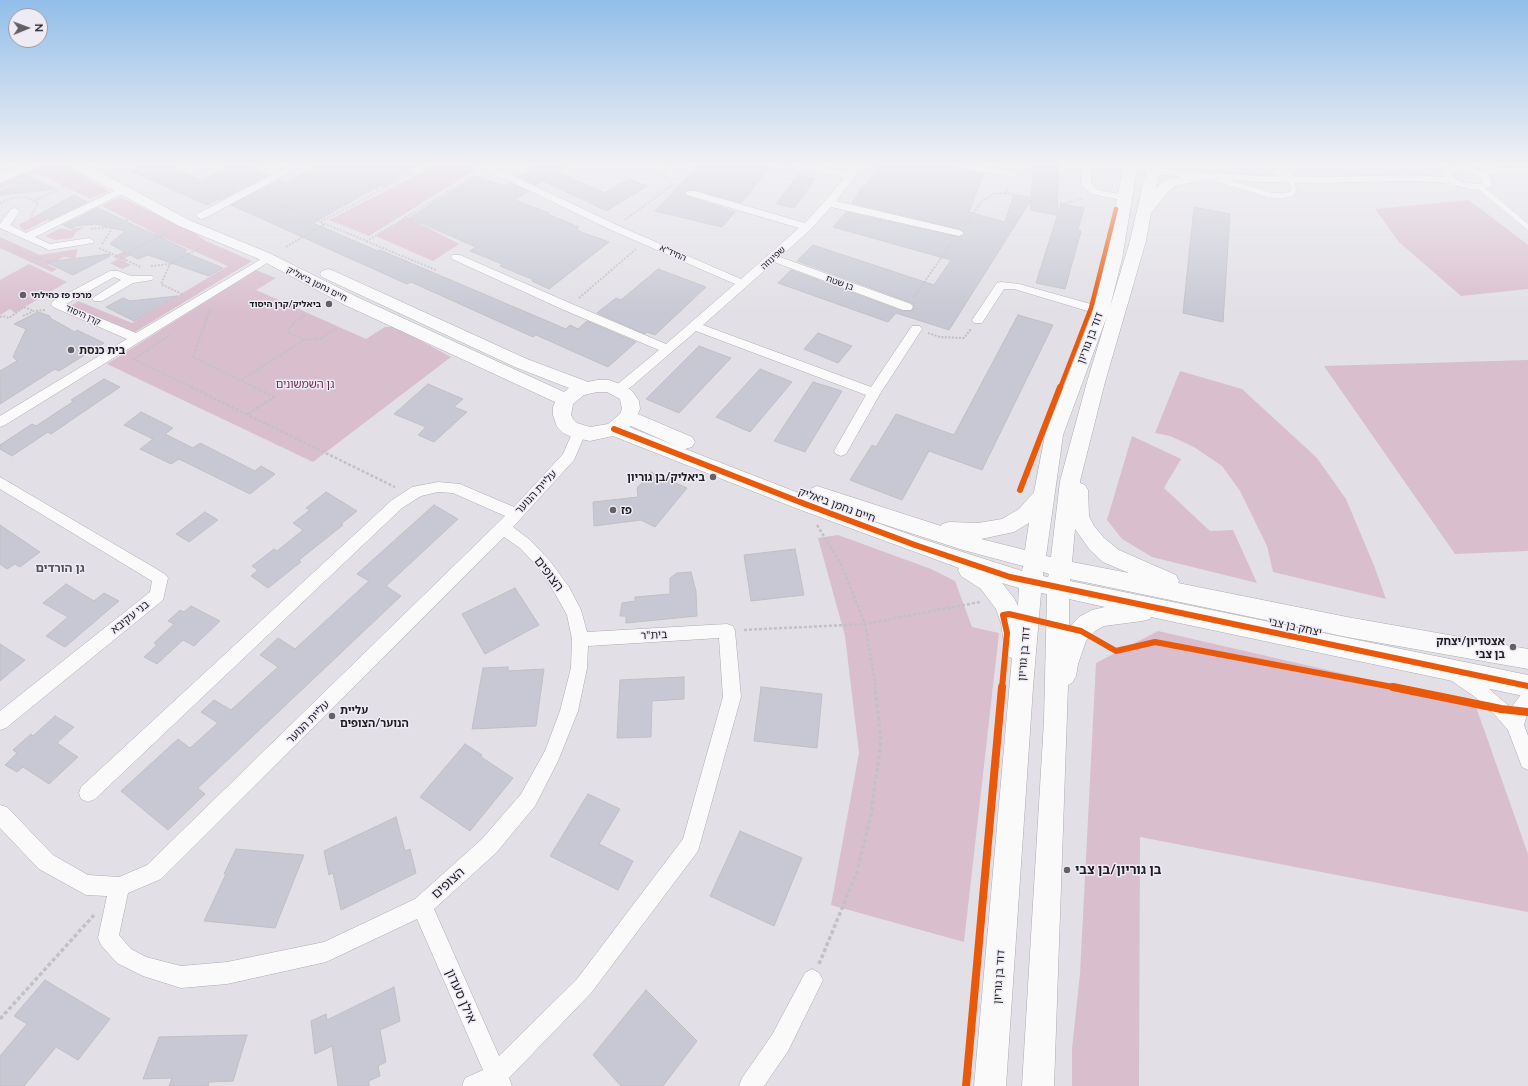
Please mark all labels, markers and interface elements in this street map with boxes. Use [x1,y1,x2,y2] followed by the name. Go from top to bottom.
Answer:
[8,8,48,48] north arrow
[33,23,46,32] text: N
[658,242,688,264] street label: החיד"א
[758,244,788,272] street label: שפינוזה
[285,264,349,304] street label: חיים נחמן ביאליק
[825,273,855,293] street label: בן שטח
[18,290,28,300] marker: מרכז פז כהילתי
[31,290,92,300] place label: מרכז פז כהילתי
[249,299,321,309] place label: ביאליק/קרן היסוד
[324,299,334,309] marker: ביאליק/קרן היסוד
[64,302,102,328] street label: קרן היסוד
[1074,310,1106,366] street label: דוד בן גוריון
[79,343,125,357] place label: בית כנסת
[66,345,76,355] marker: בית כנסת
[276,377,334,391] park label: גן השמשונים
[512,467,560,517] street label: עליית הנוער
[627,470,705,484] place label: ביאליק/בן גוריון
[708,472,718,482] marker: ביאליק/בן גוריון
[797,485,877,525] street label: חיים נחמן ביאליק
[621,503,632,517] place label: פז
[608,505,618,515] marker: פז
[531,554,567,594] street label: הצופים
[35,561,85,575] district label: גן הורדים
[108,598,152,636] street label: בני עקיבא
[1267,615,1323,639] street label: יצחק בן צבי
[1015,627,1033,681] street label: דוד בן גוריון
[640,628,668,642] street label: בית"ר
[1436,634,1505,660] place label: אצטדיון/יצחק בן צבי
[1508,642,1518,652] marker: אצטדיון/יצחק בן צבי
[284,698,332,746] street label: עליית הנוער
[340,703,409,729] place label: עליית הנוער/הצופים
[327,711,337,721] marker: עליית הנוער/הצופים
[1075,862,1161,878] place label: בן גוריון/בן צבי
[428,864,468,902] street label: הצופים
[1062,865,1072,875] marker: בן גוריון/בן צבי
[991,950,1007,1004] street label: דוד בן גוריון
[442,967,480,1025] street label: אילן סעדון

